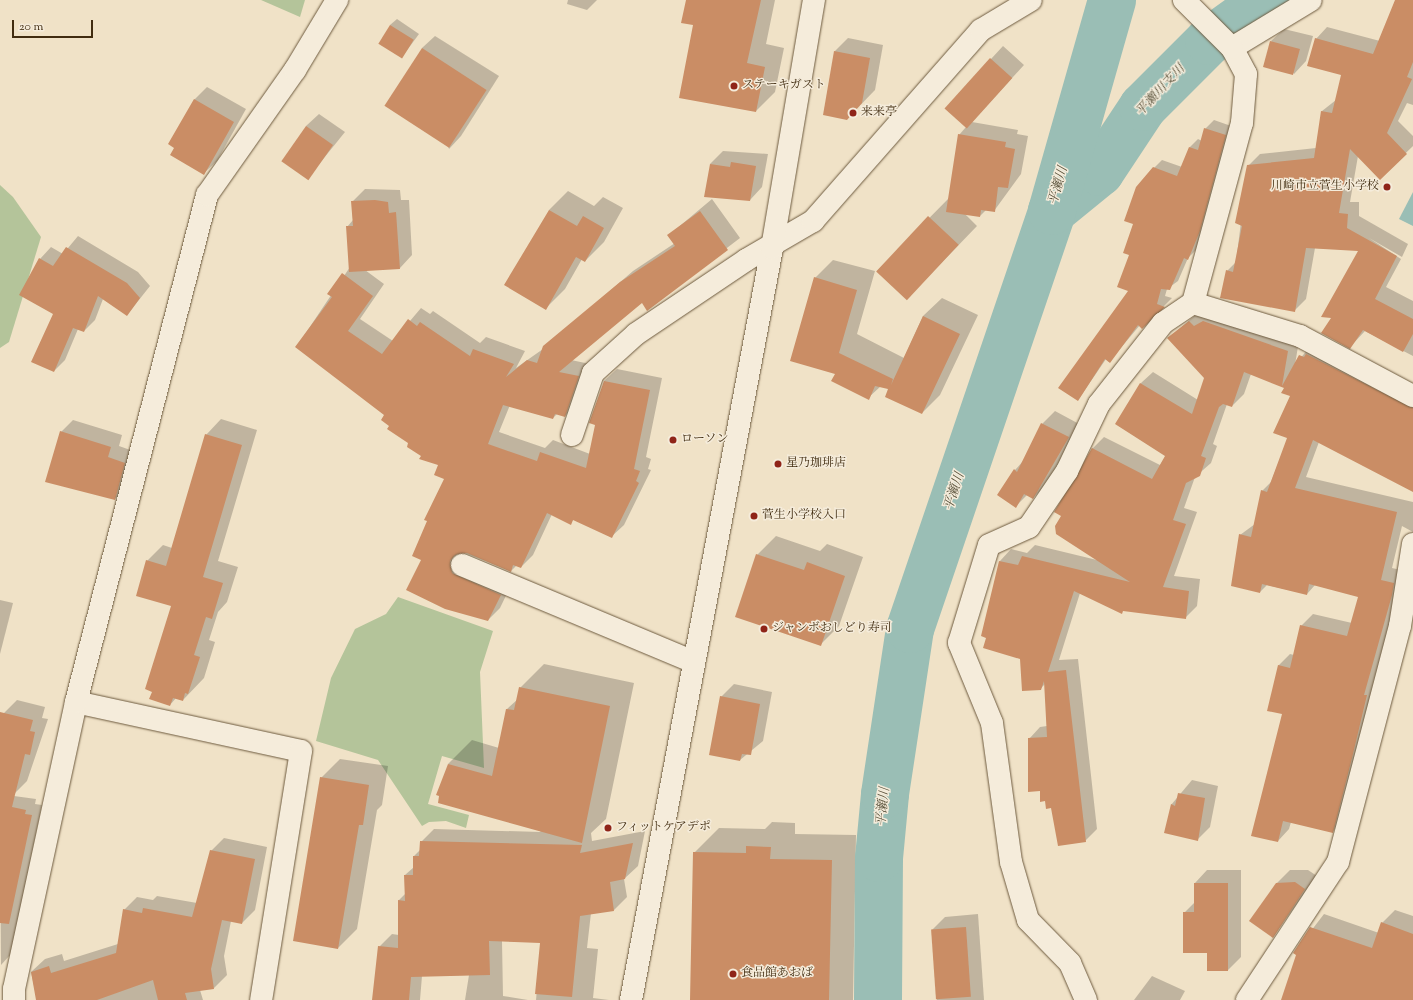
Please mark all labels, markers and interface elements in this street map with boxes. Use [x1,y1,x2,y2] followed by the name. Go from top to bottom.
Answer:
[14,12,95,38] scale bar
[19,18,43,36] text: 20 m
[1133,62,1189,120] water label: 平瀬川支川
[742,79,826,93] place label: ステーキガスト
[729,81,739,91] marker: ステーキガスト
[861,106,897,120] place label: 来来亭
[848,108,858,118] marker: 来来亭
[1046,165,1072,207] water label: 平瀬川
[1271,180,1379,194] place label: 川崎市立菅生小学校
[1382,182,1392,192] marker: 川崎市立菅生小学校
[681,433,729,447] place label: ローソン
[668,435,678,445] marker: ローソン
[786,457,846,471] place label: 星乃珈琲店
[773,459,783,469] marker: 星乃珈琲店
[942,471,968,513] water label: 平瀬川
[762,509,846,523] place label: 菅生小学校入口
[749,511,759,521] marker: 菅生小学校入口
[772,622,892,636] place label: ジャンボおしどり寿司
[759,624,769,634] marker: ジャンボおしどり寿司
[874,787,894,827] water label: 平瀬川
[616,821,712,835] place label: フィットケアデポ
[603,823,613,833] marker: フィットケアデポ
[741,967,813,981] place label: 食品館あおば
[728,969,738,979] marker: 食品館あおば

